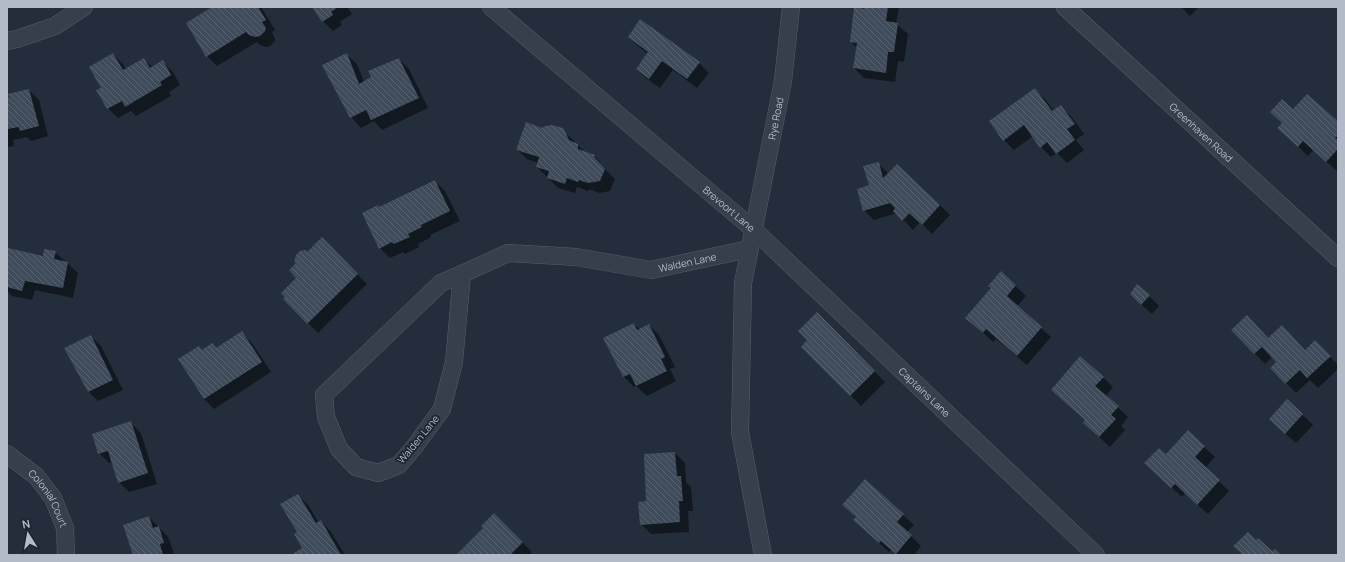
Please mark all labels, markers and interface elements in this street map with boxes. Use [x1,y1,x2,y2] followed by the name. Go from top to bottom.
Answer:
[765,96,787,141] street label: Rye Road
[1166,99,1236,165] street label: Greenhaven Road
[700,183,758,235] street label: Brevoort Lane
[657,249,718,275] street label: Walden Lane
[896,364,953,420] street label: Captains Lane
[394,412,442,466] street label: Walden Lane
[26,466,71,529] street label: Colonial Court
[8,514,48,554] north arrow
[21,516,31,532] text: N

